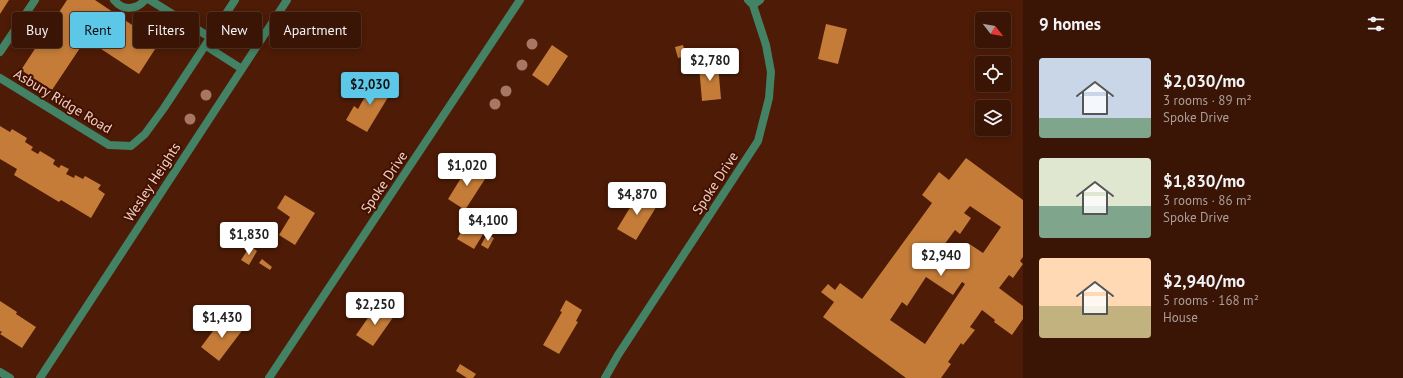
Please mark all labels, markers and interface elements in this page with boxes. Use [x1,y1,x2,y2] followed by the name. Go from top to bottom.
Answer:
[12,12,62,48] chip: Buy
[70,12,125,48] chip: Rent
[133,12,199,48] chip: Filters
[207,12,262,48] chip: New
[270,12,361,48] chip: Apartment
[975,12,1011,48] north arrow
[975,12,1011,136] map controls
[1039,13,1101,35] text: 9 homes
[1365,13,1387,35] icon: filters
[677,48,743,82] pin: $2,780
[690,52,730,69] text: $2,780
[975,56,1011,92] button: locate
[11,65,115,137] street label: Asbury Ridge Road
[1163,70,1245,92] text: $2,030/mo
[337,72,403,106] pin: $2,030
[1071,74,1119,122] icon: home
[350,76,390,93] text: $2,030
[1163,92,1252,109] text: 3 rooms · 89 m²
[975,100,1011,136] button: layers
[1163,109,1229,126] text: Spoke Drive
[120,139,184,225] street label: Wesley Heights
[357,147,411,217] street label: Spoke Drive
[688,148,742,218] street label: Spoke Drive
[434,153,500,187] pin: $1,020
[447,157,487,174] text: $1,020
[1163,170,1245,192] text: $1,830/mo
[1071,174,1119,222] icon: home
[604,182,670,216] pin: $4,870
[617,186,657,203] text: $4,870
[1163,192,1252,209] text: 3 rooms · 86 m²
[455,208,521,242] pin: $4,100
[1163,209,1229,226] text: Spoke Drive
[468,212,508,229] text: $4,100
[216,222,282,256] pin: $1,830
[229,226,269,243] text: $1,830
[908,243,974,277] pin: $2,940
[921,247,961,264] text: $2,940
[1163,270,1245,292] text: $2,940/mo
[1071,274,1119,322] icon: home
[342,292,408,326] pin: $2,250
[1163,292,1259,309] text: 5 rooms · 168 m²
[355,296,395,313] text: $2,250
[189,305,255,339] pin: $1,430
[202,309,242,326] text: $1,430
[1163,309,1198,326] text: House

